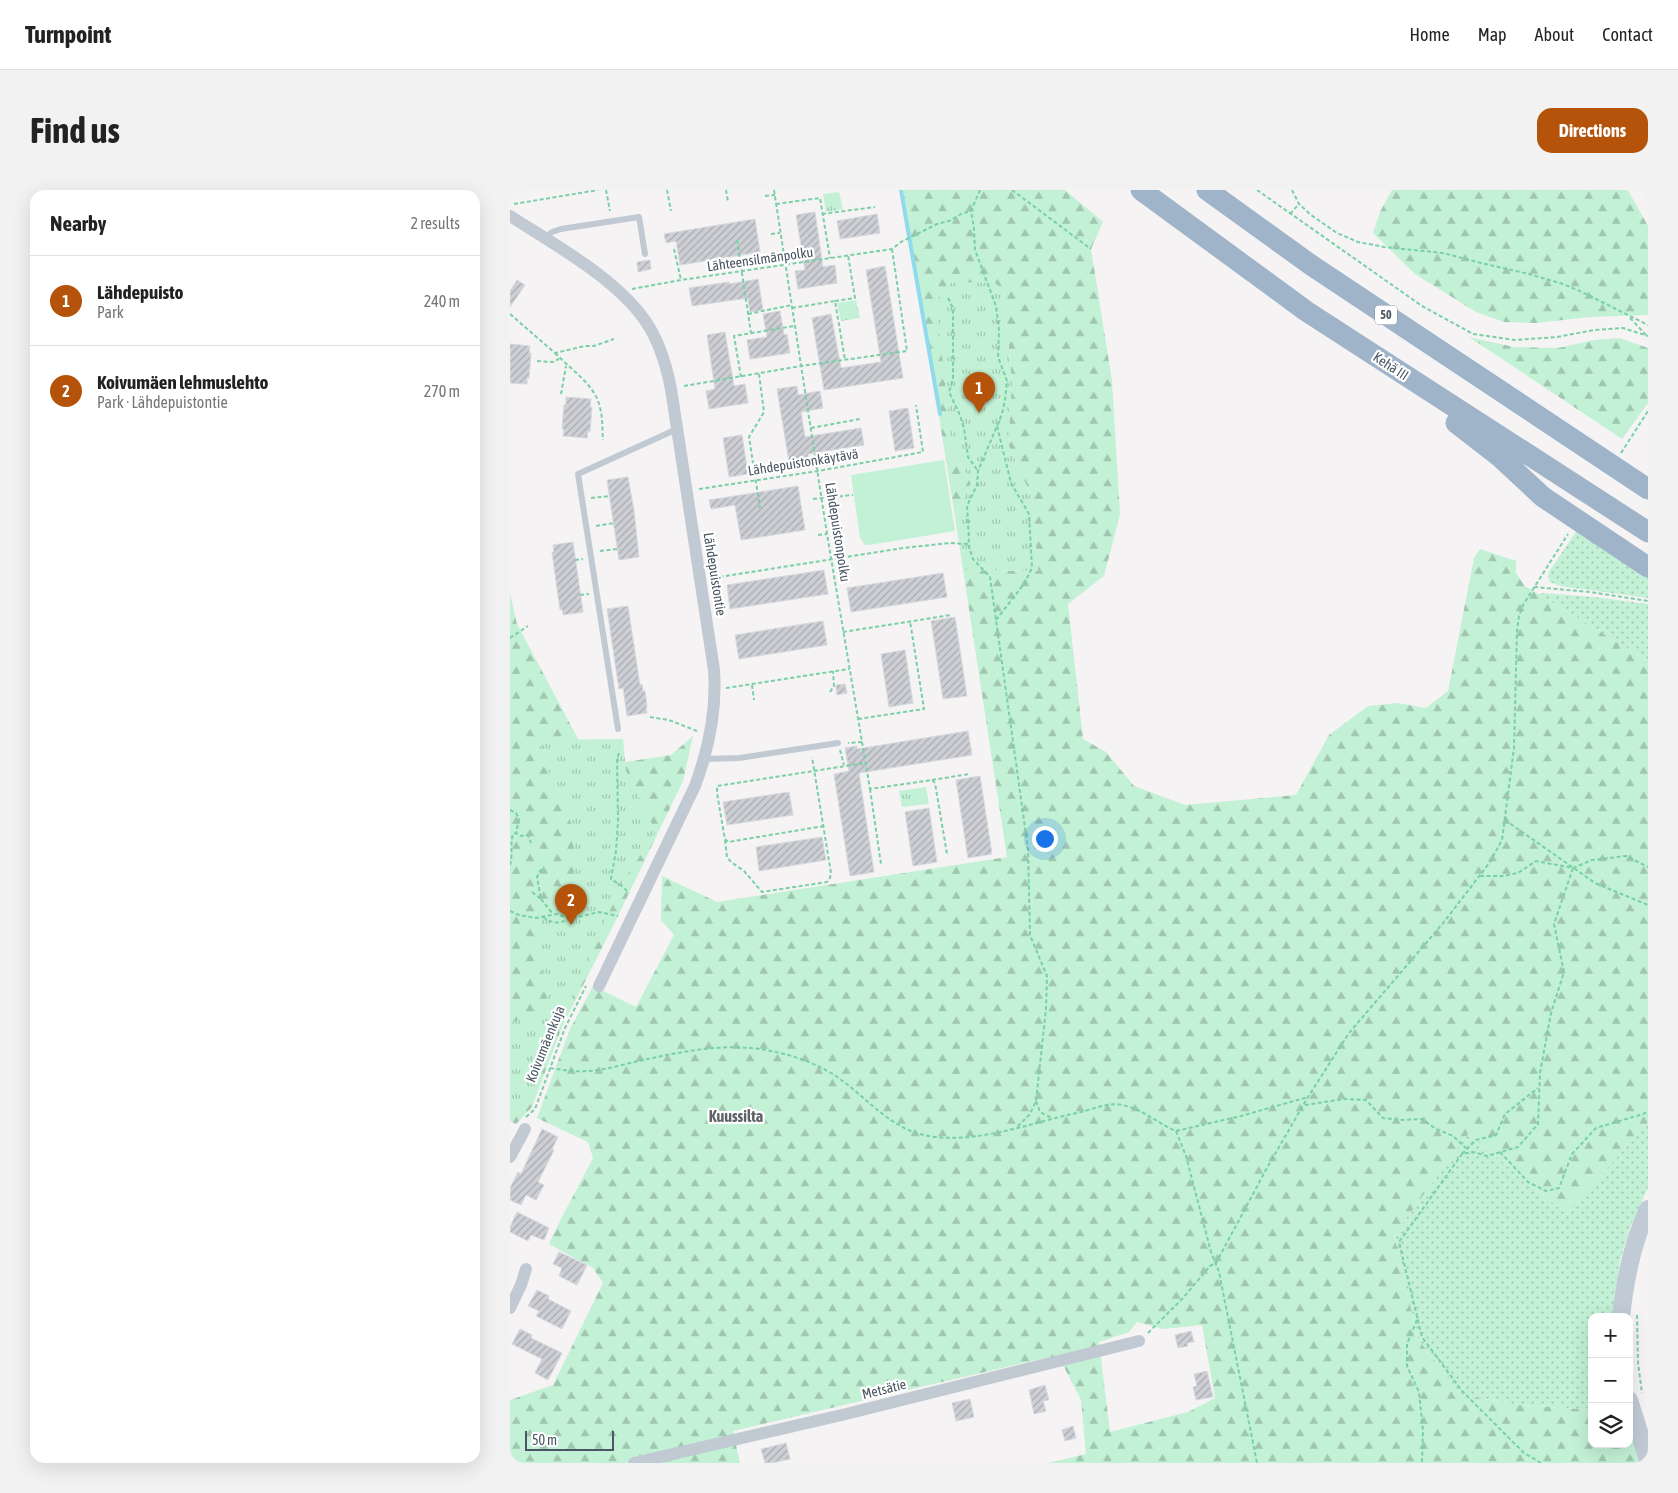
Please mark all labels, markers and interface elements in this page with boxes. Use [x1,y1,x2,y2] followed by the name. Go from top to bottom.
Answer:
[25,21,111,48] text: Turnpoint
[1410,24,1450,45] text: Home
[1478,24,1507,45] text: Map
[1535,24,1574,45] text: About
[1602,24,1653,45] text: Contact
[1537,108,1648,153] button: Directions
[30,110,120,150] text: Find us
[50,211,106,235] text: Nearby
[410,214,460,232] text: 2 results
[706,244,814,274] street label: Lähteensilmänpolku
[97,281,184,303] text: Lähdepuisto
[62,292,70,310] text: 1
[424,292,460,310] text: 240 m
[97,303,124,321] text: Park
[1375,306,1397,324] road number: 50
[1370,349,1412,383] street label: Kehä III
[97,371,268,393] text: Koivumäen lehmuslehto
[963,372,995,413] pin: 1
[62,382,70,400] text: 2
[424,382,460,400] text: 270 m
[97,393,228,411] text: Park · Lähdepuistontie
[747,445,859,479] street label: Lähdepuistonkäytävä
[822,481,854,583] street label: Lähdepuistonpolku
[701,531,729,617] street label: Lähdepuistontie
[1032,826,1058,852] your location
[555,884,587,925] pin: 2
[522,1003,568,1085] street label: Koivumäenkuja
[709,1107,763,1125] district label: Kuussilta
[1588,1313,1633,1448] map controls
[1588,1313,1633,1358] button: +
[1588,1358,1633,1403] button: −
[860,1376,908,1402] street label: Metsätie
[1588,1403,1633,1448] button: layers
[525,1428,614,1451] scale bar
[532,1432,557,1448] text: 50 m

